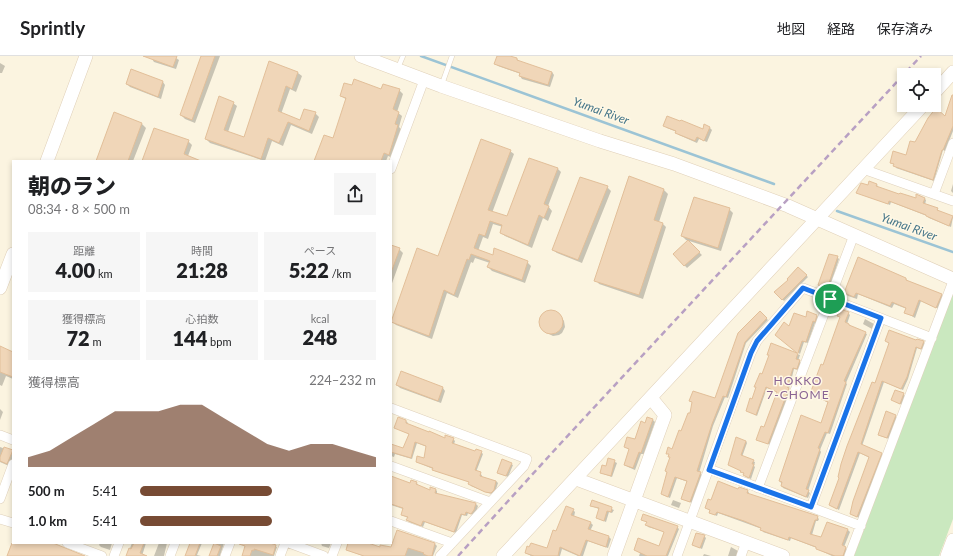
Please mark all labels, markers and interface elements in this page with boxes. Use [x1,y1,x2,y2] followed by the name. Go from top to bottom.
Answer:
[20,16,85,39] text: Sprintly
[777,20,805,37] text: 地図
[827,20,855,37] text: 経路
[877,20,933,37] text: 保存済み
[897,68,941,112] map controls
[897,68,941,112] button: locate
[571,93,632,128] water label: Yumai River
[28,172,116,199] text: 朝のラン
[334,173,376,215] button: share
[28,201,130,217] text: 08:34 · 8 × 500 m
[879,209,940,244] water label: Yumai River
[73,244,95,257] text: 距離
[191,244,213,257] text: 時間
[304,244,336,257] text: ペース
[55,258,95,282] text: 4.00
[176,258,228,282] text: 21:28
[289,258,329,282] text: 5:22
[95,267,113,280] text: km
[329,267,351,280] text: /km
[813,282,847,316] pin
[819,288,841,310] icon: arrive
[62,312,106,325] text: 獲得標高
[186,312,219,325] text: 心拍数
[311,312,329,325] text: kcal
[303,325,337,349] text: 248
[66,326,90,350] text: 72
[172,326,207,350] text: 144
[90,335,102,348] text: m
[207,335,232,348] text: bpm
[309,372,376,388] text: 224–232 m
[766,373,830,402] district label: HOKKO 7-CHOME
[28,374,80,390] text: 獲得標高
[28,483,65,499] text: 500 m
[92,483,118,499] text: 5:41
[28,513,67,529] text: 1.0 km
[92,513,118,529] text: 5:41

